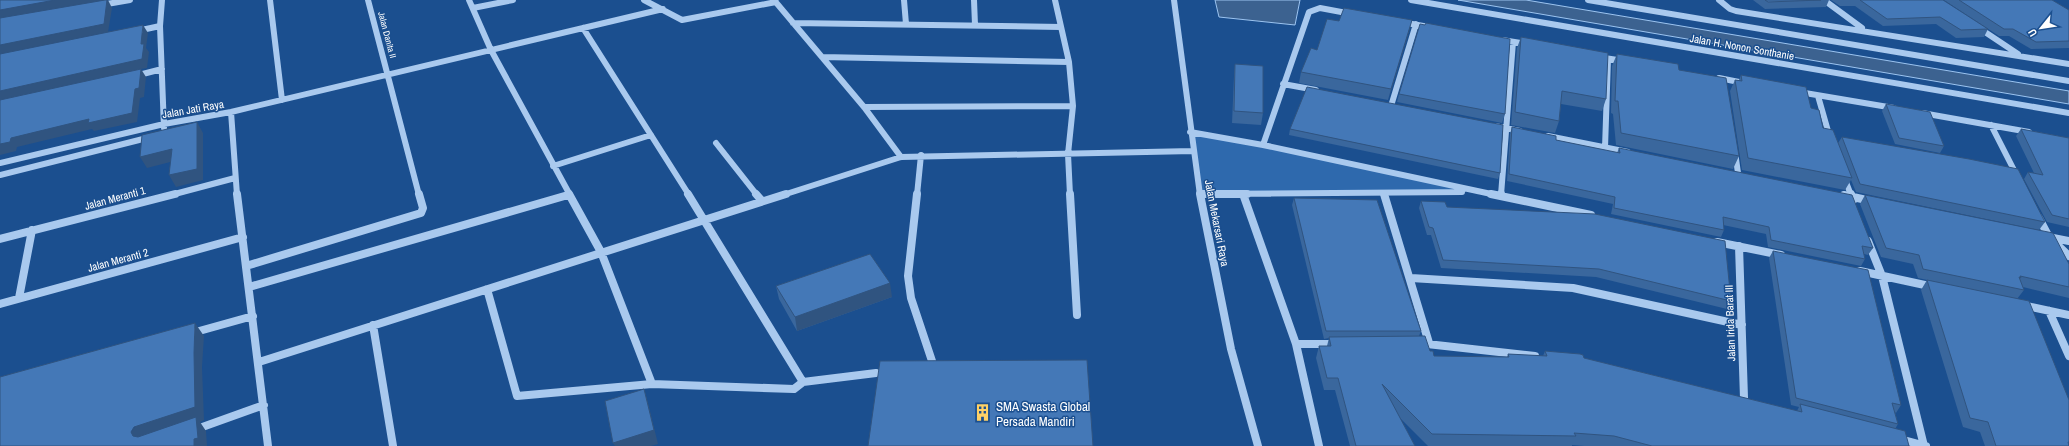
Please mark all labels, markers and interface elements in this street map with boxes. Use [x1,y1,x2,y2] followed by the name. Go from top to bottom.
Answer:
[2021,8,2061,48] north arrow
[375,10,399,60] street label: Jalan Danita II
[2025,27,2040,39] text: U
[1689,31,1795,63] street label: Jalan H. Nonon Sonthanie
[161,97,225,121] street label: Jalan Jati Raya
[1202,179,1232,267] street label: Jalan Mekarsari Raya
[83,183,147,213] street label: Jalan Meranti 1
[86,245,150,275] street label: Jalan Meranti 2
[1722,285,1738,361] street label: Jalan Irida Barat III
[996,398,1090,430] place label: SMA Swasta Global Persada Mandiri
[973,403,993,423] building icon: SMA Swasta Global Persada Mandiri

